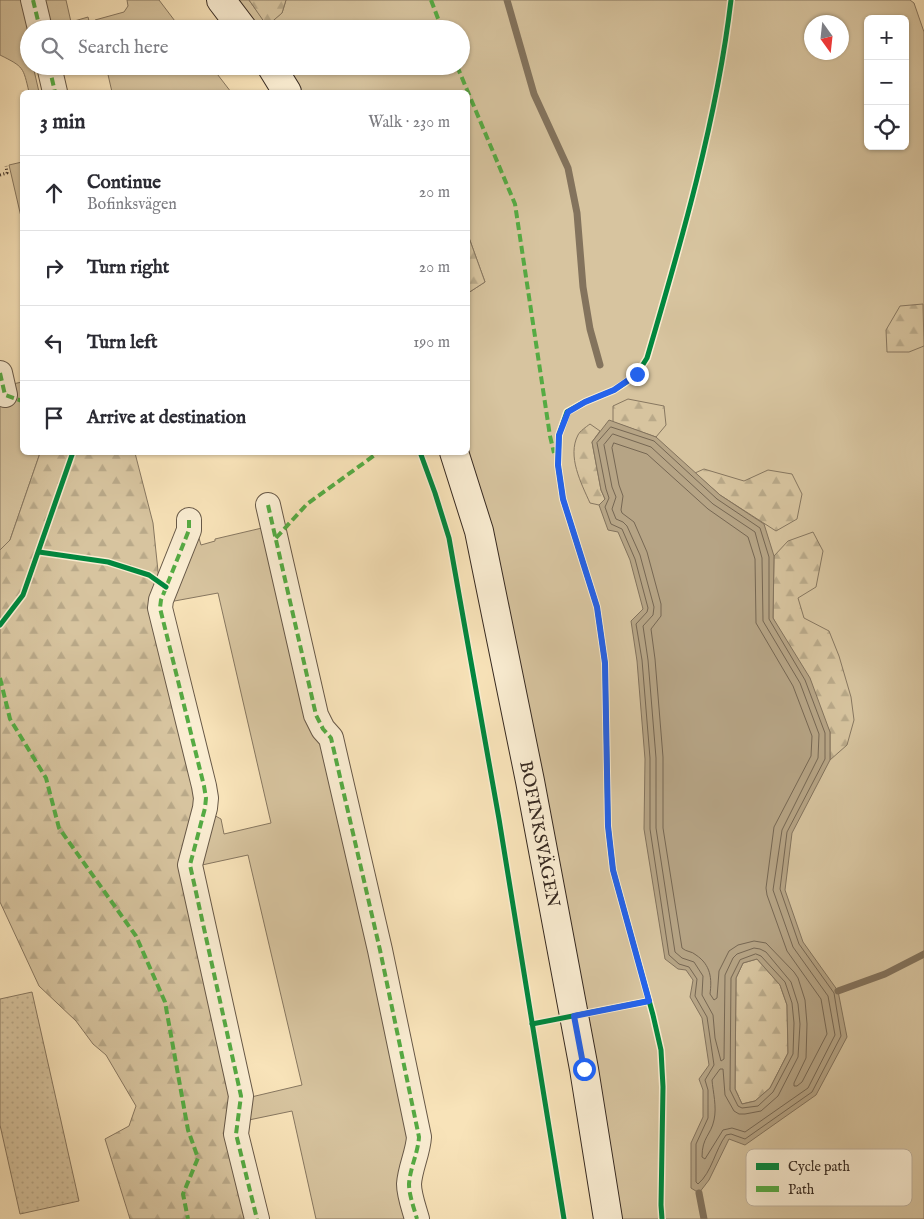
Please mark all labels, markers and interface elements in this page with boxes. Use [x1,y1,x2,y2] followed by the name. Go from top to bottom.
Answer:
[804,15,849,60] north arrow
[864,15,909,150] map controls
[864,15,909,60] button: +
[20,20,470,75] search box
[38,34,66,62] icon: search
[78,36,169,60] text: Search here
[864,60,909,105] button: −
[864,105,909,150] button: locate
[40,109,85,136] text: 3 min
[368,113,450,133] text: Walk · 230 m
[87,171,161,195] text: Continue
[40,179,68,207] icon: ahead
[419,183,450,203] text: 20 m
[87,195,177,215] text: Bofinksvägen
[40,254,68,282] icon: right
[87,256,169,280] text: Turn right
[419,258,450,278] text: 20 m
[40,329,68,357] icon: left
[87,331,158,355] text: Turn left
[413,333,450,353] text: 190 m
[626,363,649,386] route end
[40,404,68,432] icon: arrive
[87,406,246,430] text: Arrive at destination
[513,759,565,910] street label: BOFINKSVÄGEN
[573,1058,596,1081] route start
[746,1149,912,1206] legend
[788,1158,850,1176] text: Cycle path
[788,1181,815,1199] text: Path

